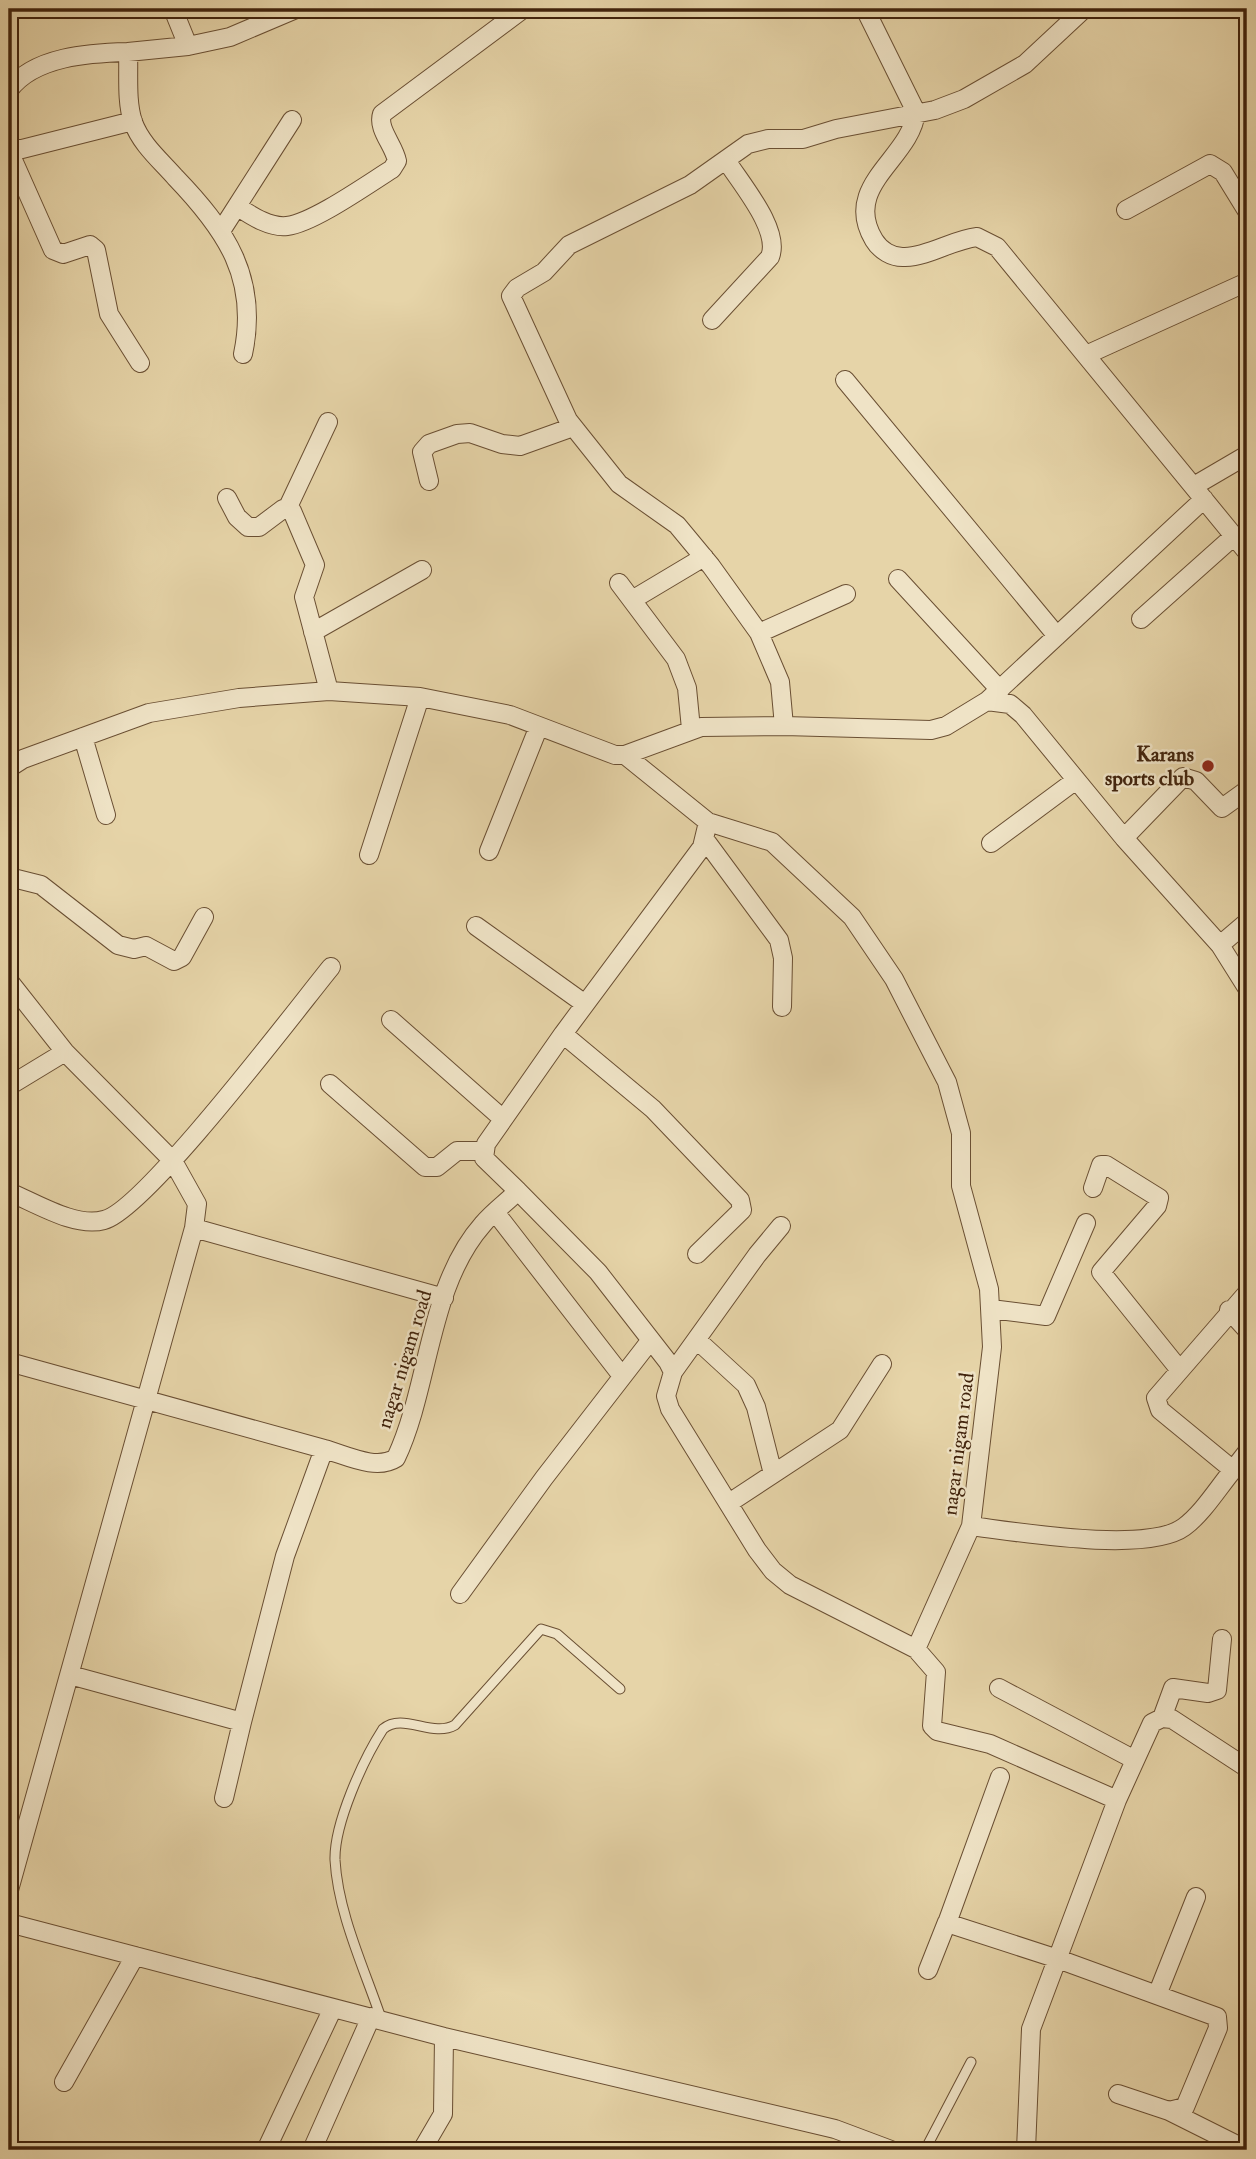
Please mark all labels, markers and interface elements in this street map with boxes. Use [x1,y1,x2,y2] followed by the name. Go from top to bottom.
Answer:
[1105,741,1195,792] place label: Karans sports club
[1200,758,1216,774] marker: Karans sports club
[371,1286,439,1432] street label: nagar nigam road
[936,1370,981,1517] street label: nagar nigam road

